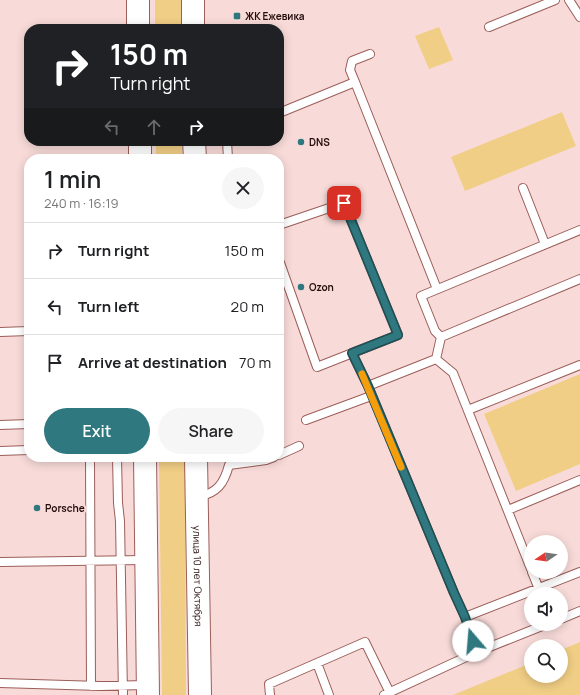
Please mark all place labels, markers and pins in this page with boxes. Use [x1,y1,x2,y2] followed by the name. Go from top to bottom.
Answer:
[245,9,305,23] place label: ЖК Ежевика
[232,11,242,21] marker: ЖК Ежевика
[309,135,330,149] place label: DNS
[296,137,306,147] marker: DNS
[327,186,361,220] pin
[309,280,334,294] place label: Ozon
[296,282,306,292] marker: Ozon
[45,501,85,515] place label: Porsche
[32,503,42,513] marker: Porsche

